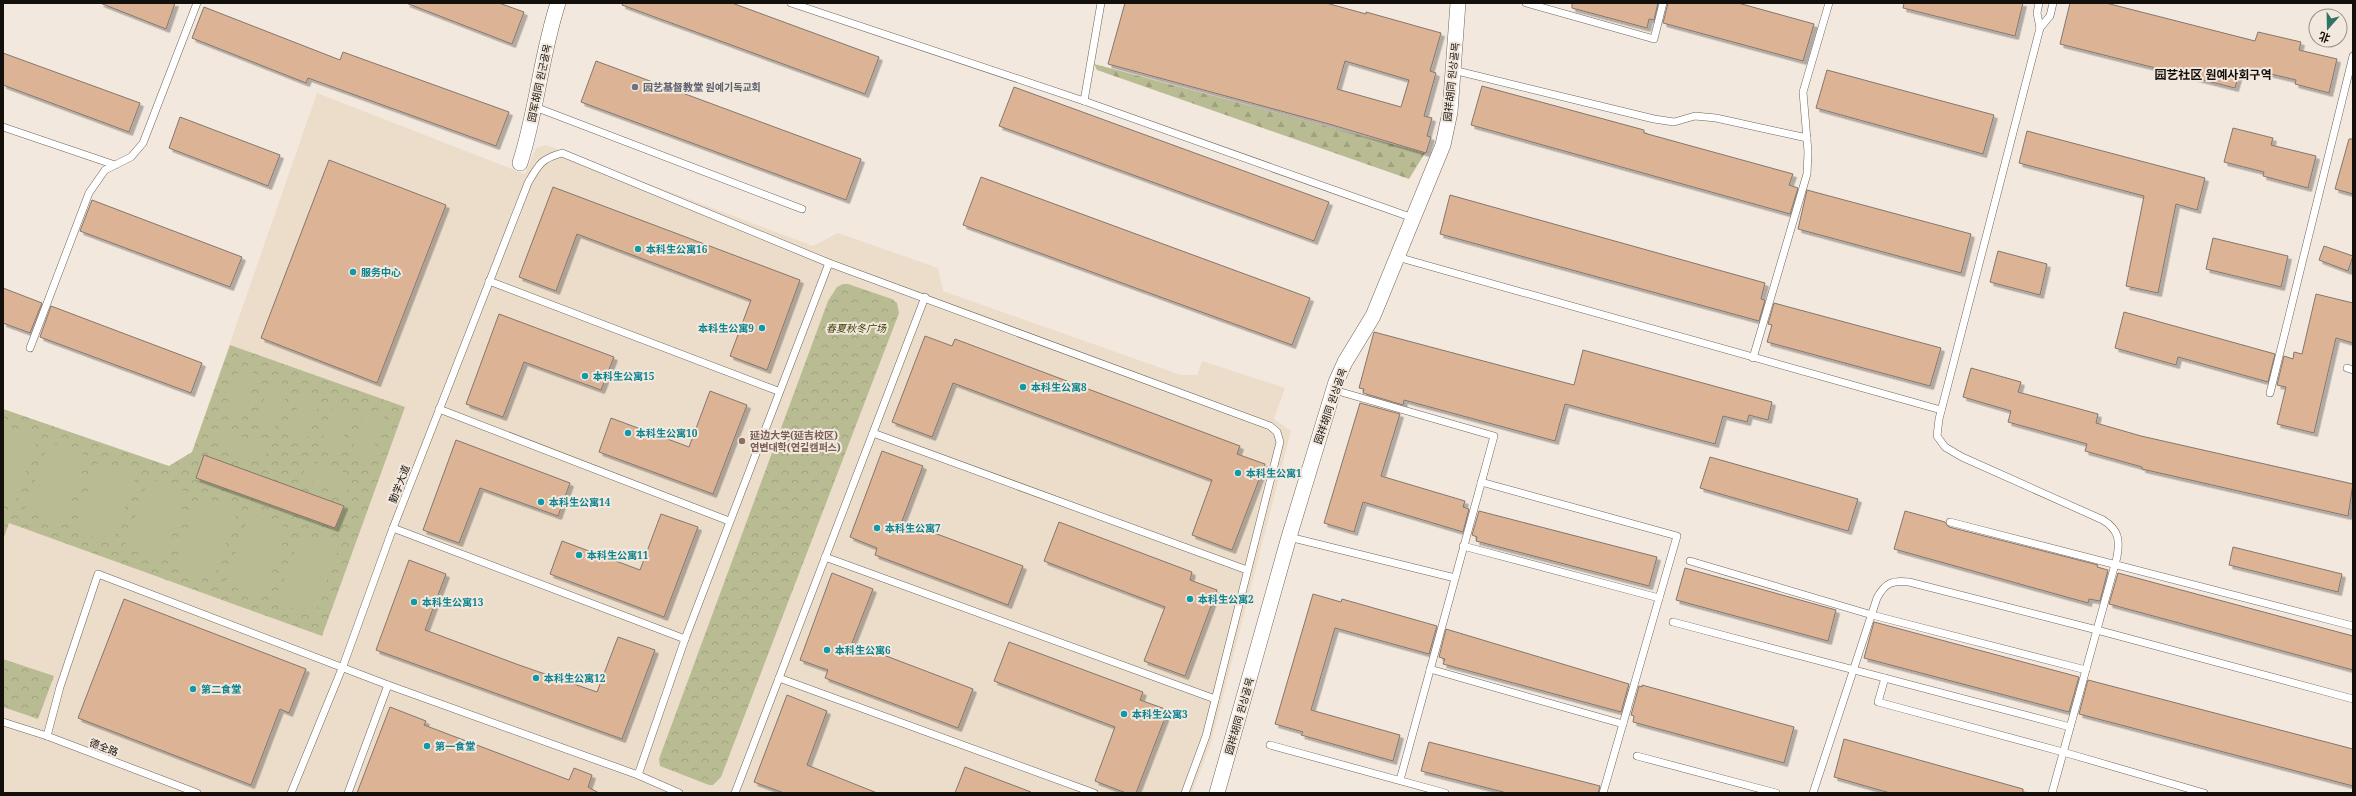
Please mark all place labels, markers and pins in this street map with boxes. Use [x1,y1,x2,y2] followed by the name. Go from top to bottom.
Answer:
[643,80,761,94] place label: 园艺基督教堂 원예기독교회
[630,82,640,92] marker: 园艺基督教堂 원예기독교회
[646,242,708,256] place label: 本科生公寓16
[633,244,643,254] marker: 本科生公寓16
[361,265,401,279] place label: 服务中心
[348,267,358,277] marker: 服务中心
[698,321,754,335] place label: 本科生公寓9
[757,323,767,333] marker: 本科生公寓9
[593,369,655,383] place label: 本科生公寓15
[580,371,590,381] marker: 本科生公寓15
[1031,380,1087,394] place label: 本科生公寓8
[1018,382,1028,392] marker: 本科生公寓8
[636,426,698,440] place label: 本科生公寓10
[623,428,633,438] marker: 本科生公寓10
[750,428,841,454] place label: 延边大学(延吉校区) 연변대학(연길캠퍼스)
[737,436,747,446] marker: 延边大学(延吉校区) 연변대학(연길캠퍼스)
[1246,466,1302,480] place label: 本科生公寓1
[1233,468,1243,478] marker: 本科生公寓1
[549,495,611,509] place label: 本科生公寓14
[536,497,546,507] marker: 本科生公寓14
[885,521,941,535] place label: 本科生公寓7
[872,523,882,533] marker: 本科生公寓7
[587,548,649,562] place label: 本科生公寓11
[574,550,584,560] marker: 本科生公寓11
[1198,592,1254,606] place label: 本科生公寓2
[1185,594,1195,604] marker: 本科生公寓2
[422,595,484,609] place label: 本科生公寓13
[409,597,419,607] marker: 本科生公寓13
[835,643,891,657] place label: 本科生公寓6
[822,645,832,655] marker: 本科生公寓6
[544,671,606,685] place label: 本科生公寓12
[531,673,541,683] marker: 本科生公寓12
[201,682,241,696] place label: 第二食堂
[188,684,198,694] marker: 第二食堂
[1132,707,1188,721] place label: 本科生公寓3
[1119,709,1129,719] marker: 本科生公寓3
[435,739,475,753] place label: 第一食堂
[422,741,432,751] marker: 第一食堂

